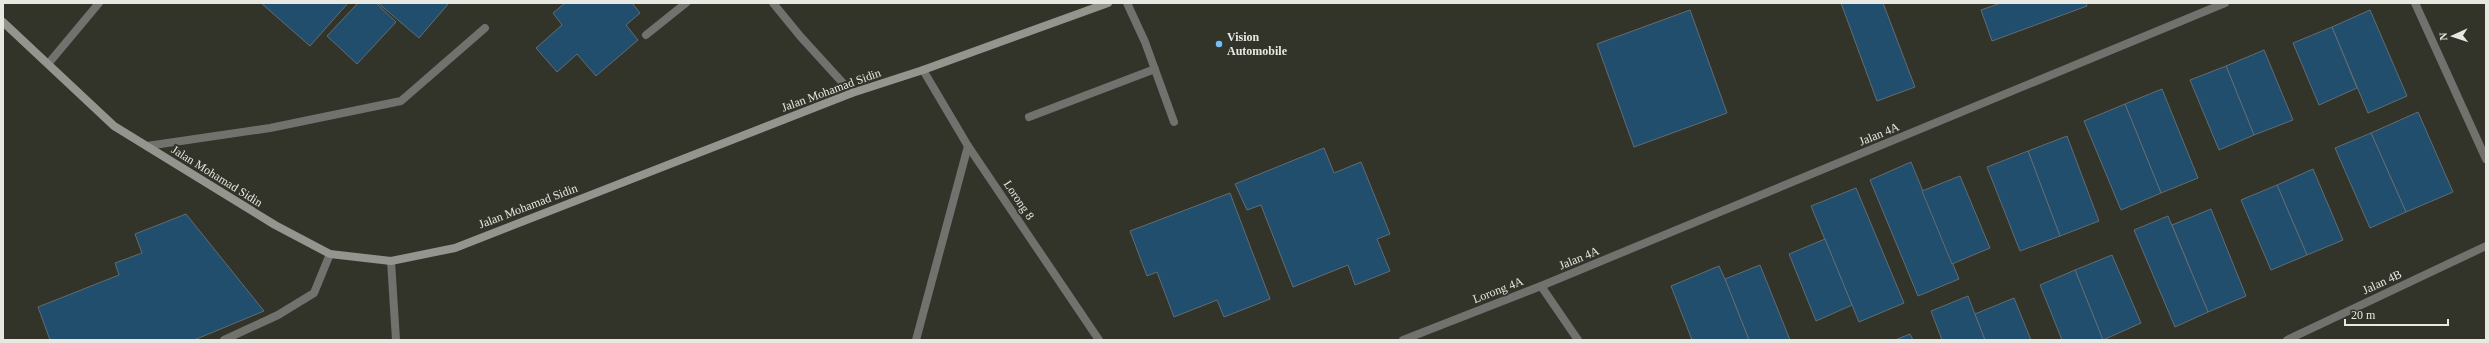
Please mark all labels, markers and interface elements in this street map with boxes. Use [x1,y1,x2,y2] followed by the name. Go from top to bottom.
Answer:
[2433,16,2473,56] north arrow
[1227,30,1288,58] place label: Vision Automobile
[2437,32,2449,41] text: N
[1214,39,1224,49] marker: Vision Automobile
[779,66,883,114] street label: Jalan Mohamad Sidin
[1857,119,1902,148] street label: Jalan 4A
[169,142,265,210] street label: Jalan Mohamad Sidin
[1001,178,1037,222] street label: Lorong 8
[477,181,579,231] street label: Jalan Mohamad Sidin
[1557,243,1602,272] street label: Jalan 4A
[2360,267,2404,297] street label: Jalan 4B
[1471,274,1526,306] street label: Lorong 4A
[2345,301,2448,327] scale bar
[2351,308,2376,322] text: 20 m

